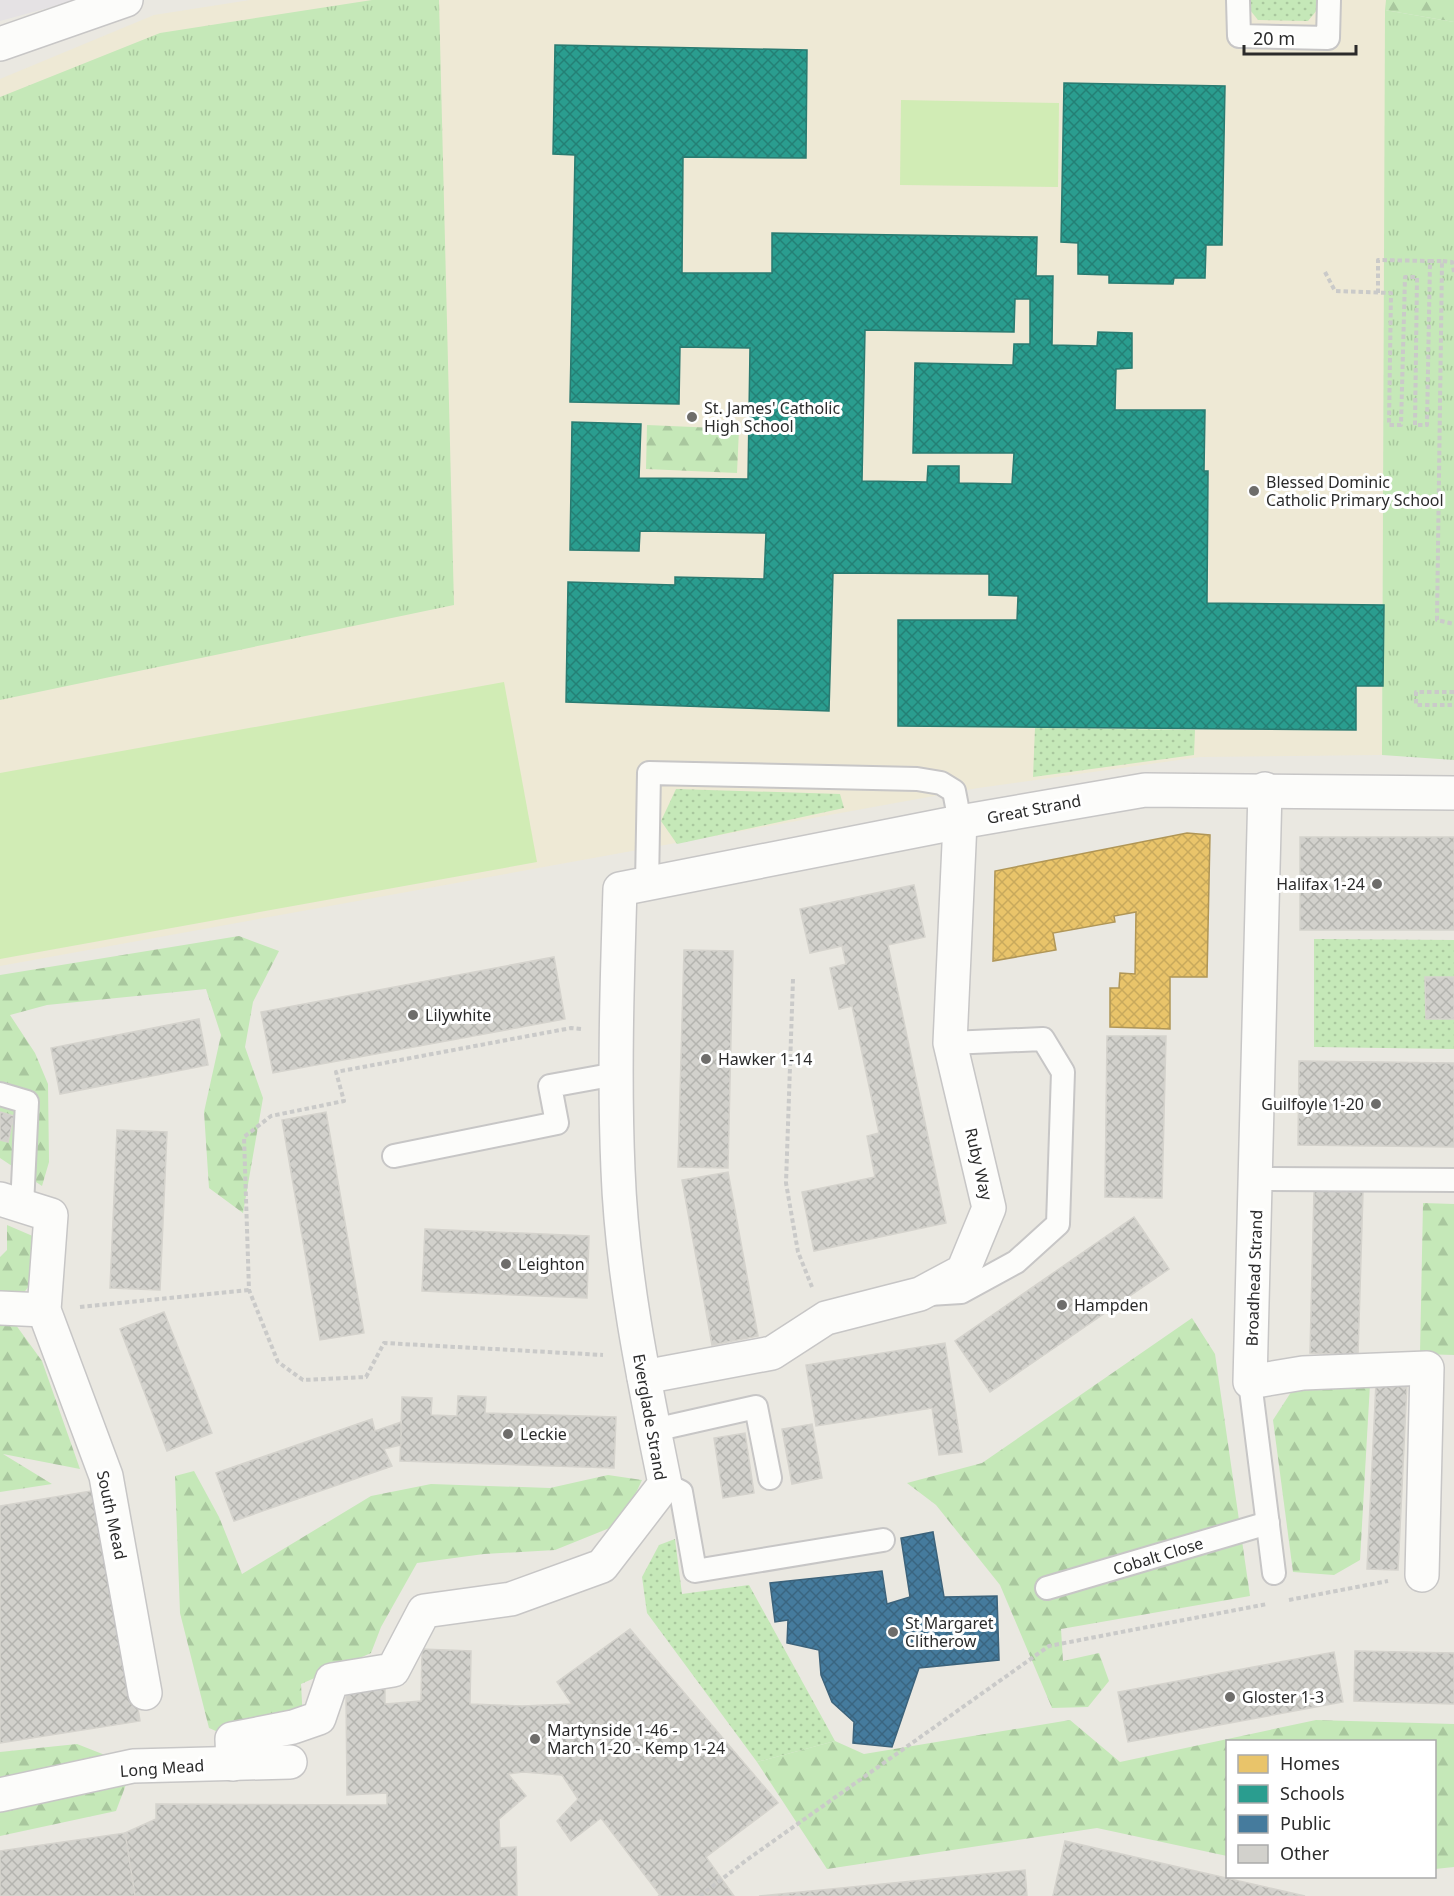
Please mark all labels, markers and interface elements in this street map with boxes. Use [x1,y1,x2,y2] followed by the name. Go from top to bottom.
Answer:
[1244,18,1356,56] scale bar
[1253,26,1295,50] text: 20 m
[704,397,840,437] place label: St. James' Catholic High School
[685,410,699,424] marker: St. James' Catholic High School
[1266,471,1444,511] place label: Blessed Dominic Catholic Primary School
[1247,484,1261,498] marker: Blessed Dominic Catholic Primary School
[985,789,1083,829] street label: Great Strand
[1276,873,1365,895] place label: Halifax 1-24
[1370,877,1384,891] marker: Halifax 1-24
[425,1004,491,1026] place label: Lilywhite
[406,1008,420,1022] marker: Lilywhite
[718,1048,812,1070] place label: Hawker 1-14
[699,1052,713,1066] marker: Hawker 1-14
[1261,1093,1364,1115] place label: Guilfoyle 1-20
[1369,1097,1383,1111] marker: Guilfoyle 1-20
[960,1126,998,1203] street label: Ruby Way
[1241,1209,1267,1347] street label: Broadhead Strand
[518,1253,585,1275] place label: Leighton
[499,1257,513,1271] marker: Leighton
[1074,1294,1148,1316] place label: Hampden
[1055,1298,1069,1312] marker: Hampden
[628,1352,672,1482] street label: Everglade Strand
[520,1423,567,1445] place label: Leckie
[501,1427,515,1441] marker: Leckie
[92,1468,132,1562] street label: South Mead
[1110,1532,1206,1580] street label: Cobalt Close
[905,1612,994,1652] place label: St Margaret Clitherow
[886,1625,900,1639] marker: St Margaret Clitherow
[1242,1686,1324,1708] place label: Gloster 1-3
[1223,1690,1237,1704] marker: Gloster 1-3
[547,1719,725,1759] place label: Martynside 1-46 - March 1-20 - Kemp 1-24
[528,1732,542,1746] marker: Martynside 1-46 - March 1-20 - Kemp 1-24
[1226,1740,1436,1878] legend
[1280,1751,1340,1775] text: Homes
[119,1754,205,1782] street label: Long Mead
[1280,1781,1345,1805] text: Schools
[1280,1811,1331,1835] text: Public
[1280,1841,1330,1865] text: Other

